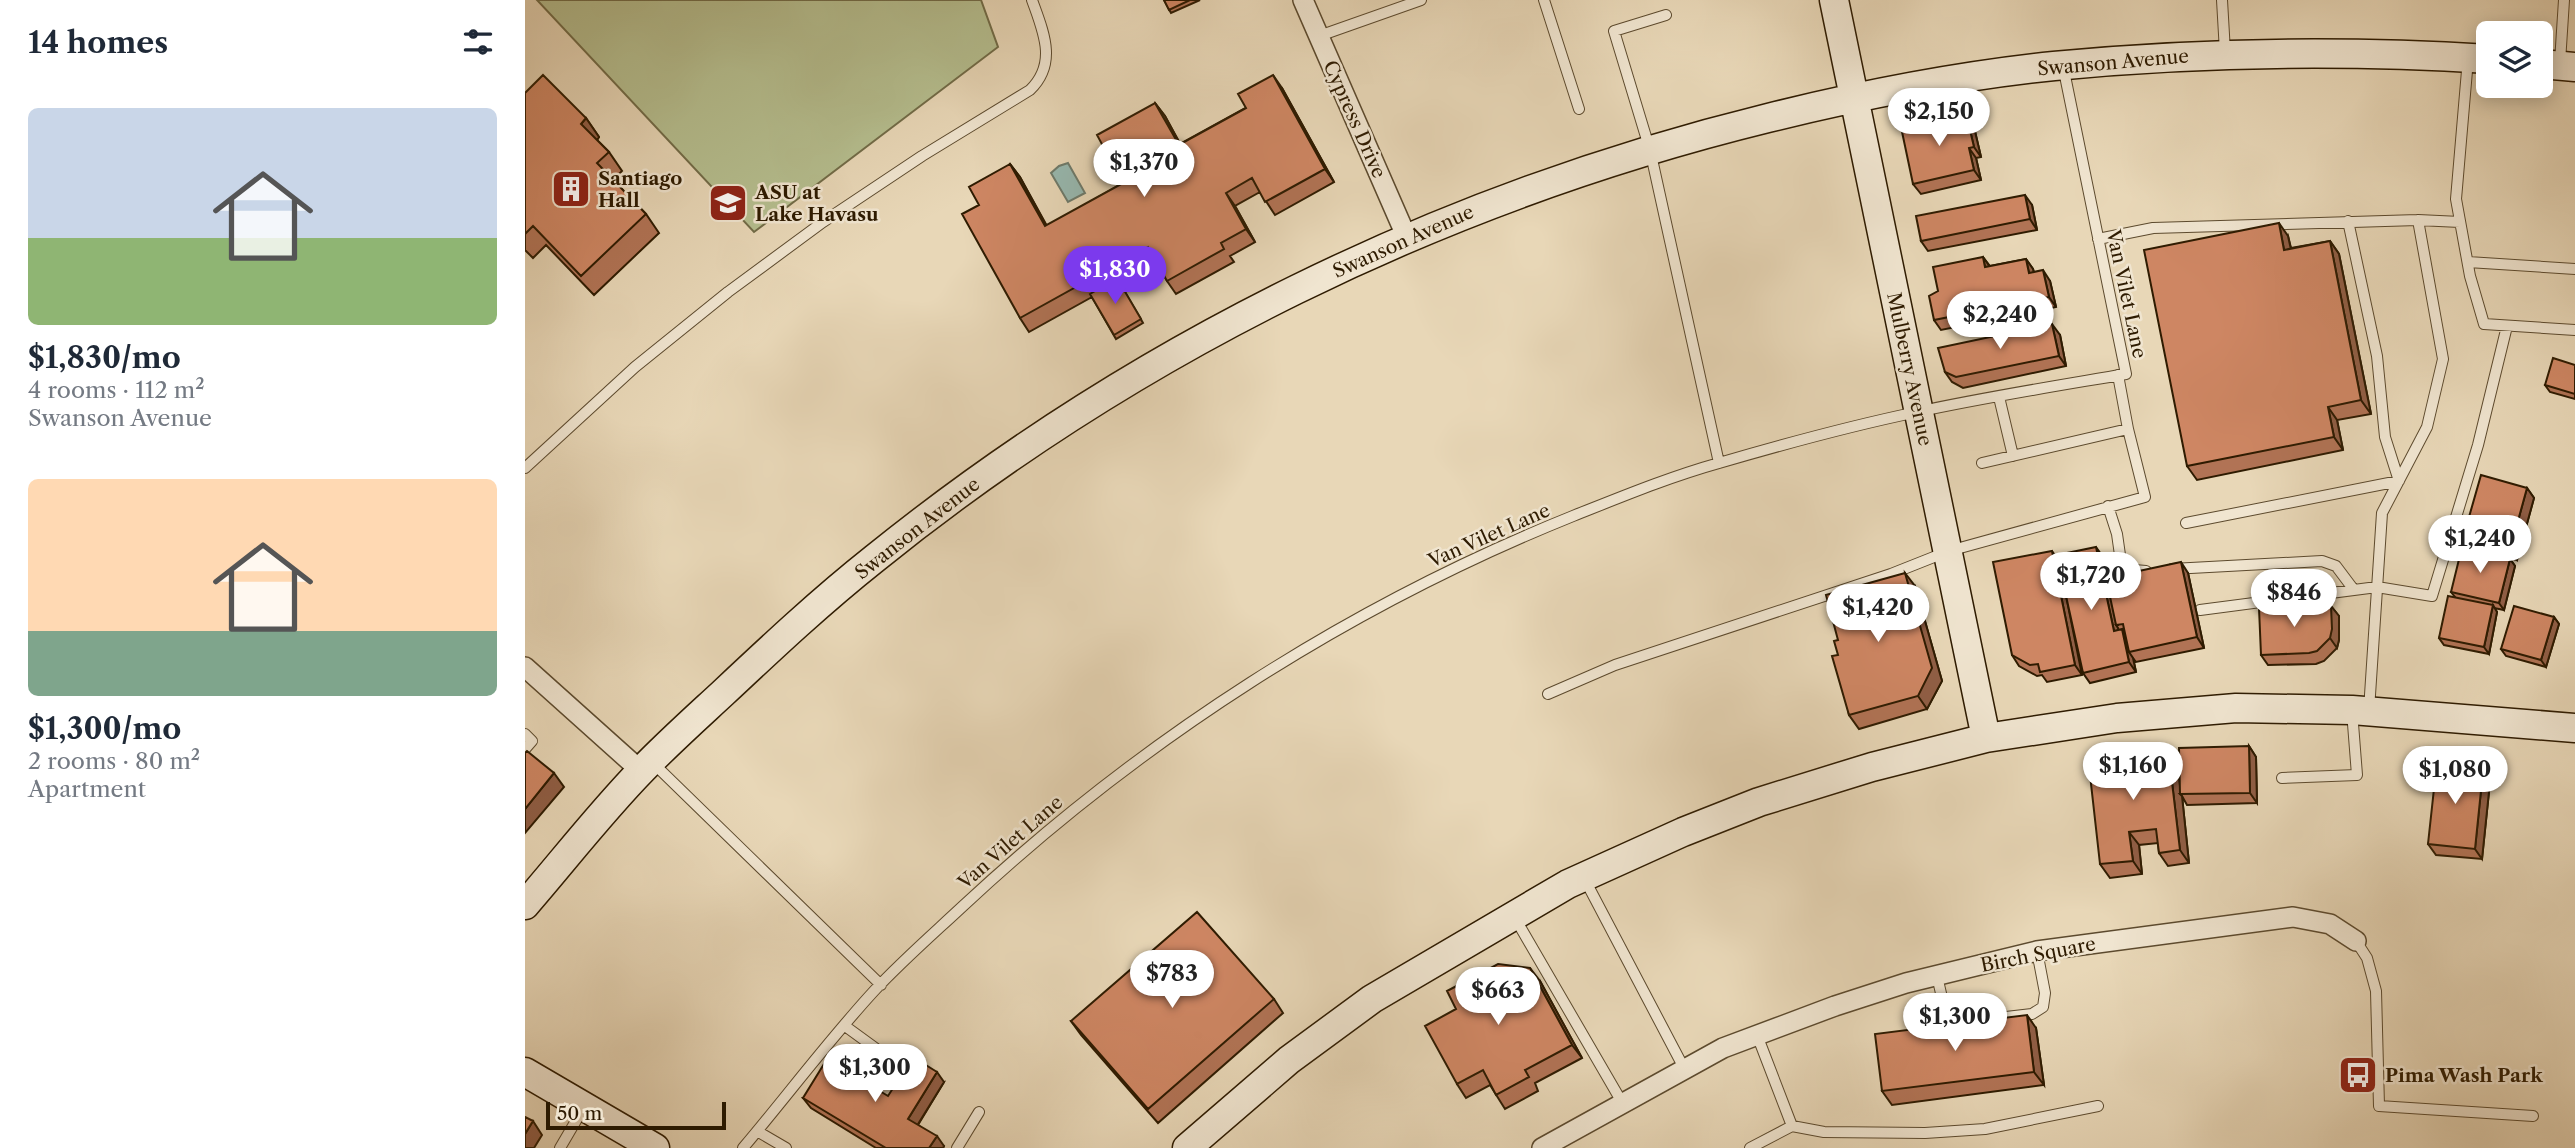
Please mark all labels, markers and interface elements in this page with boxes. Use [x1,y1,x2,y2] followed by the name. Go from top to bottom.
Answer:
[2476,21,2553,98] map controls
[2476,21,2553,98] button: layers
[459,23,497,61] icon: filters
[28,24,168,61] text: 14 homes
[2036,44,2190,81] street label: Swanson Avenue
[1318,57,1391,182] street label: Cypress Drive
[1882,88,1996,148] pin: $2,150
[1904,97,1974,125] text: $2,150
[1087,140,1201,199] pin: $1,370
[1109,148,1179,176] text: $1,370
[200,153,326,279] icon: home
[598,167,682,212] place label: Santiago Hall
[550,168,592,210] building icon: Santiago Hall
[754,181,879,226] place label: ASU at Lake Havasu
[707,182,749,224] school or university icon: ASU at Lake Havasu
[1329,200,1477,283] street label: Swanson Avenue
[2101,227,2151,360] street label: Van Vilet Lane
[1058,246,1172,306] pin: $1,830
[1079,255,1151,283] text: $1,830
[1882,290,1937,448] street label: Mulberry Avenue
[1943,292,2057,351] pin: $2,240
[1963,300,2037,328] text: $2,240
[28,339,181,376] text: $1,830/mo
[28,376,205,404] text: 4 rooms · 112 m²
[28,404,212,432] text: Swanson Avenue
[850,473,984,584] street label: Swanson Avenue
[1424,498,1554,573] street label: Van Vilet Lane
[2423,516,2537,575] pin: $1,240
[200,524,326,650] icon: home
[2444,524,2516,552] text: $1,240
[2034,552,2148,612] pin: $1,720
[2056,561,2126,589] text: $1,720
[2253,570,2335,629] pin: $846
[2267,578,2321,606] text: $846
[1821,584,1935,644] pin: $1,420
[1842,593,1914,621] text: $1,420
[28,710,181,747] text: $1,300/mo
[2076,742,2190,802] pin: $1,160
[2398,746,2512,806] pin: $1,080
[28,747,200,775] text: 2 rooms · 80 m²
[2099,751,2167,779] text: $1,160
[2419,755,2491,783] text: $1,080
[28,775,146,803] text: Apartment
[953,791,1067,895] street label: Van Vilet Lane
[1979,932,2098,977] street label: Birch Square
[1131,950,1213,1010] pin: $783
[1146,959,1198,987] text: $783
[1457,968,1539,1027] pin: $663
[1471,976,1525,1004] text: $663
[1898,993,2012,1053] pin: $1,300
[1919,1002,1991,1030] text: $1,300
[818,1044,932,1104] pin: $1,300
[839,1053,911,1081] text: $1,300
[2337,1054,2379,1096] bus stop icon: Pima Wash Park
[2385,1064,2543,1087] place label: Pima Wash Park
[546,1099,726,1131] scale bar
[557,1102,602,1125] text: 50 m

